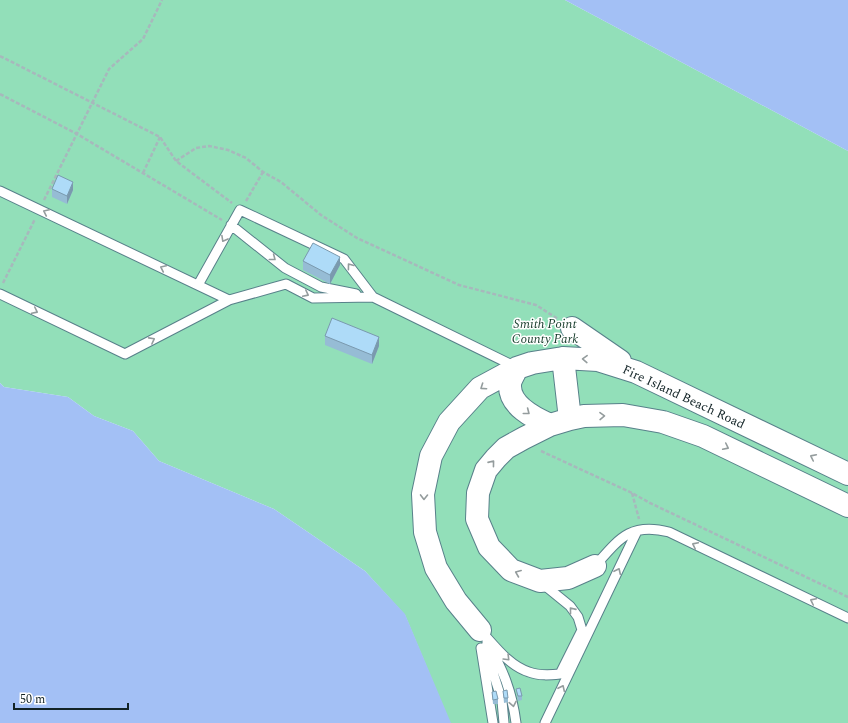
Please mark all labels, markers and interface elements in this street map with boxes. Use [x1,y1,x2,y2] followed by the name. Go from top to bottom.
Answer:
[42,209,50,217] one-way arrow
[221,235,228,242] one-way arrow
[269,253,276,260] one-way arrow
[347,264,354,271] one-way arrow
[160,265,167,273] one-way arrow
[301,290,309,297] one-way arrow
[31,306,38,314] one-way arrow
[512,314,578,349] park label: Smith Point County Park
[148,337,155,345] one-way arrow
[582,355,588,364] one-way arrow
[619,360,748,434] street label: Fire Island Beach Road
[481,382,488,389] one-way arrow
[523,408,530,415] one-way arrow
[599,412,605,420] one-way arrow
[722,442,730,450] one-way arrow
[810,454,817,462] one-way arrow
[487,460,494,467] one-way arrow
[420,495,428,501] one-way arrow
[692,542,700,550] one-way arrow
[613,567,621,575] one-way arrow
[515,569,522,577] one-way arrow
[809,598,817,606] one-way arrow
[570,607,577,614] one-way arrow
[502,653,510,661] one-way arrow
[557,684,565,692] one-way arrow
[14,685,128,711] scale bar
[20,690,45,709] text: 50 m
[508,700,516,707] one-way arrow

